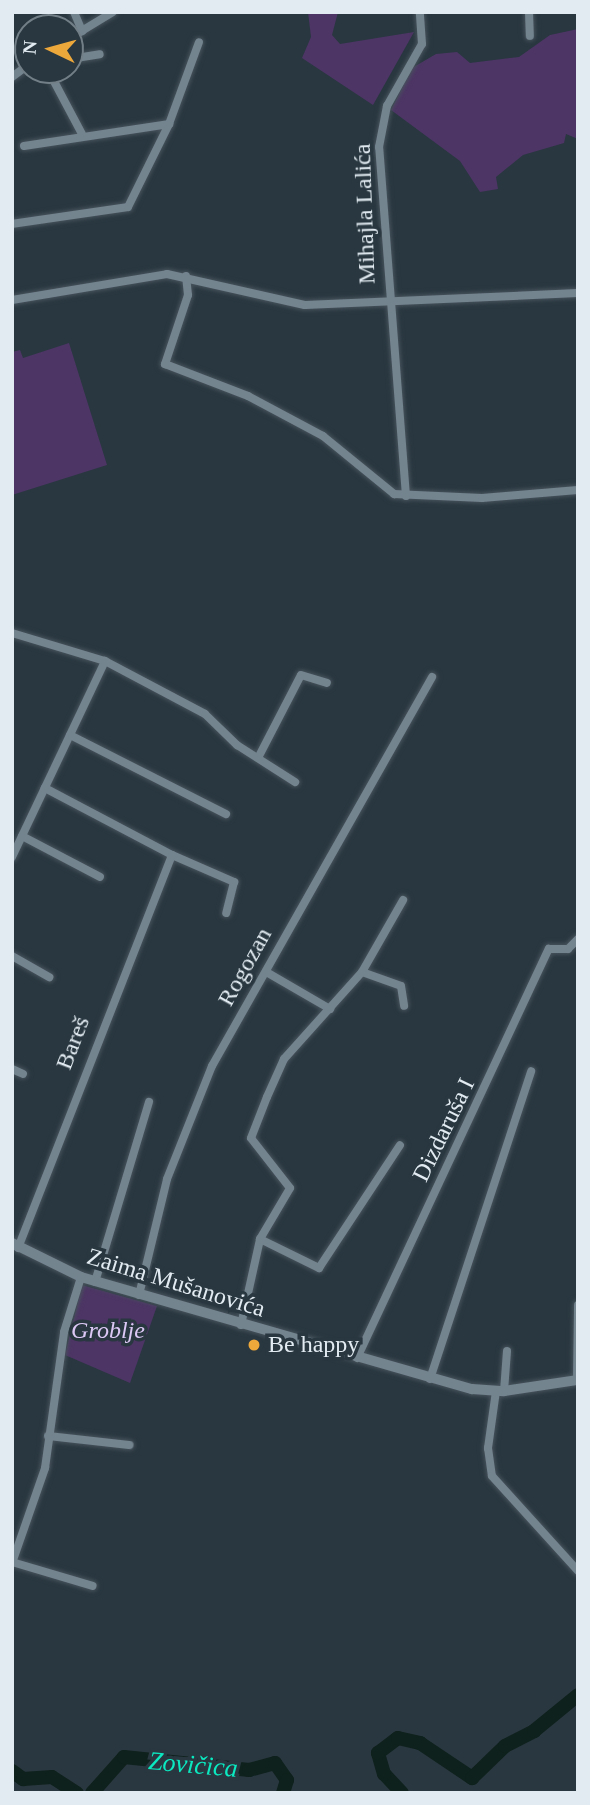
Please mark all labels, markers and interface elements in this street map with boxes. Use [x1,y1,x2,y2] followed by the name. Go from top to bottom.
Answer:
[14,14,84,84] north arrow
[19,40,41,55] text: N
[348,143,382,285] street label: Mihajla Lalića
[212,923,278,1011] street label: Rogozan
[50,1012,96,1074] street label: Bareš
[407,1074,481,1186] street label: Dizdaruša I
[84,1242,268,1324] street label: Zaima Mušanovića
[71,1317,145,1345] park label: Groblje
[268,1331,359,1359] place label: Be happy
[246,1337,262,1353] marker: Be happy
[147,1746,239,1784] water label: Zovičica

